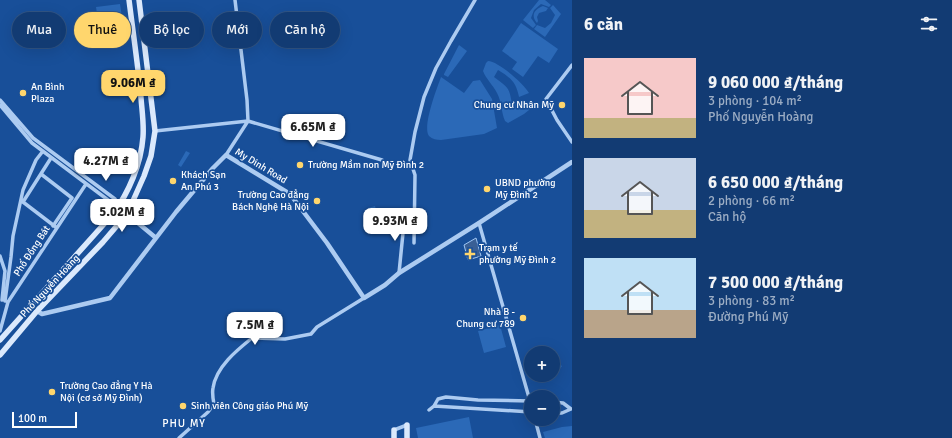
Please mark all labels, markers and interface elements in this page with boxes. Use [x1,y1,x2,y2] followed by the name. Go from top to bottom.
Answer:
[12,12,66,48] chip: Mua
[74,12,131,48] chip: Thuê
[139,12,204,48] chip: Bộ lọc
[212,12,262,48] chip: Mới
[270,12,340,48] chip: Căn hộ
[918,13,940,35] icon: filters
[584,14,623,35] text: 6 căn
[96,70,170,104] pin: 9.06M ₫
[708,72,843,93] text: 9 060 000 ₫/tháng
[616,74,664,122] icon: home
[110,75,156,91] text: 9.06M ₫
[31,81,64,105] place label: An Bình Plaza
[18,88,28,98] marker: An Bình Plaza
[708,93,802,109] text: 3 phòng · 104 m²
[474,99,554,111] place label: Chung cư Nhân Mỹ
[557,100,567,110] marker: Chung cư Nhân Mỹ
[708,109,813,125] text: Phố Nguyễn Hoàng
[276,114,350,148] pin: 6.65M ₫
[290,119,336,135] text: 6.65M ₫
[233,146,289,186] street label: My Dinh Road
[69,148,143,182] pin: 4.27M ₫
[83,153,129,169] text: 4.27M ₫
[308,159,424,171] place label: Trường Mầm non Mỹ Đình 2
[295,160,305,170] marker: Trường Mầm non Mỹ Đình 2
[181,169,226,193] place label: Khách Sạn An Phú 3
[708,172,843,193] text: 6 650 000 ₫/tháng
[616,174,664,222] icon: home
[168,176,178,186] marker: Khách Sạn An Phú 3
[495,177,555,201] place label: UBND phường Mỹ Đình 2
[482,184,492,194] marker: UBND phường Mỹ Đình 2
[232,189,309,213] place label: Trường Cao đẳng Bách Nghệ Hà Nội
[708,193,795,209] text: 2 phòng · 66 m²
[312,196,322,206] marker: Trường Cao đẳng Bách Nghệ Hà Nội
[85,199,159,233] pin: 5.02M ₫
[99,204,145,220] text: 5.02M ₫
[358,208,432,242] pin: 9.93M ₫
[708,209,746,225] text: Căn hộ
[372,213,418,229] text: 9.93M ₫
[11,223,53,279] street label: Phố Đồng Bát
[479,242,556,266] place label: Trạm y tế phường Mỹ Đình 2
[464,248,476,260] marker: Trạm y tế phường Mỹ Đình 2
[18,252,82,320] street label: Phố Nguyễn Hoàng
[708,272,843,293] text: 7 500 000 ₫/tháng
[616,274,664,322] icon: home
[708,293,795,309] text: 3 phòng · 83 m²
[456,306,515,330] place label: Nhà B - Chung cư 789
[708,309,788,325] text: Đường Phú Mỹ
[222,312,288,346] pin: 7.5M ₫
[518,313,528,323] marker: Nhà B - Chung cư 789
[236,317,274,333] text: 7.5M ₫
[524,346,560,426] map controls
[524,346,560,382] button: +
[60,380,153,404] place label: Trường Cao đẳng Y Hà Nội (cơ sở Mỹ Đình)
[47,387,57,397] marker: Trường Cao đẳng Y Hà Nội (cơ sở Mỹ Đình)
[524,390,560,426] button: −
[191,400,309,412] place label: Sinh viên Công giáo Phú Mỹ
[178,401,188,411] marker: Sinh viên Công giáo Phú Mỹ
[12,410,77,429] scale bar
[18,412,47,425] text: 100 m
[162,417,206,430] district label: PHU MY

